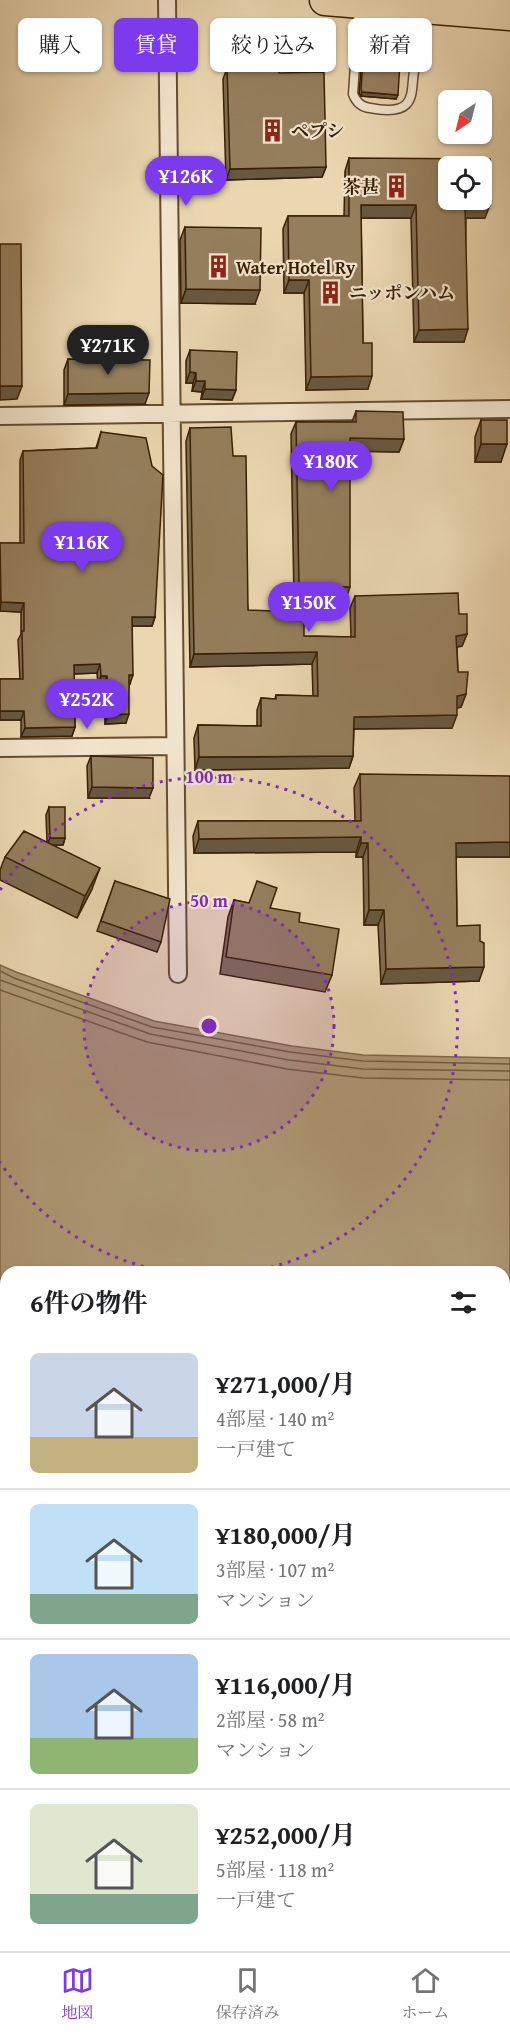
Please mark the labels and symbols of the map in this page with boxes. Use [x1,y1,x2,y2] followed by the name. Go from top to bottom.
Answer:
[438,90,492,144] north arrow
[260,117,286,143] building icon: ペプシ
[291,117,344,144] place label: ペプシ
[144,156,228,207] pin: ¥126K
[343,173,379,200] place label: 茶甚
[384,173,410,199] building icon: 茶甚
[205,254,231,280] building icon: Water Hotel Ry
[236,254,356,281] place label: Water Hotel Ry
[318,279,344,305] building icon: ニッポンハム
[349,279,455,306] place label: ニッポンハム
[66,325,150,376] pin: ¥271K
[289,441,373,492] pin: ¥180K
[40,522,124,573] pin: ¥116K
[267,582,351,633] pin: ¥150K
[45,679,129,730] pin: ¥252K
[185,763,233,790] text: 100 m
[190,887,229,914] text: 50 m
[199,1016,219,1036] centre of rings

